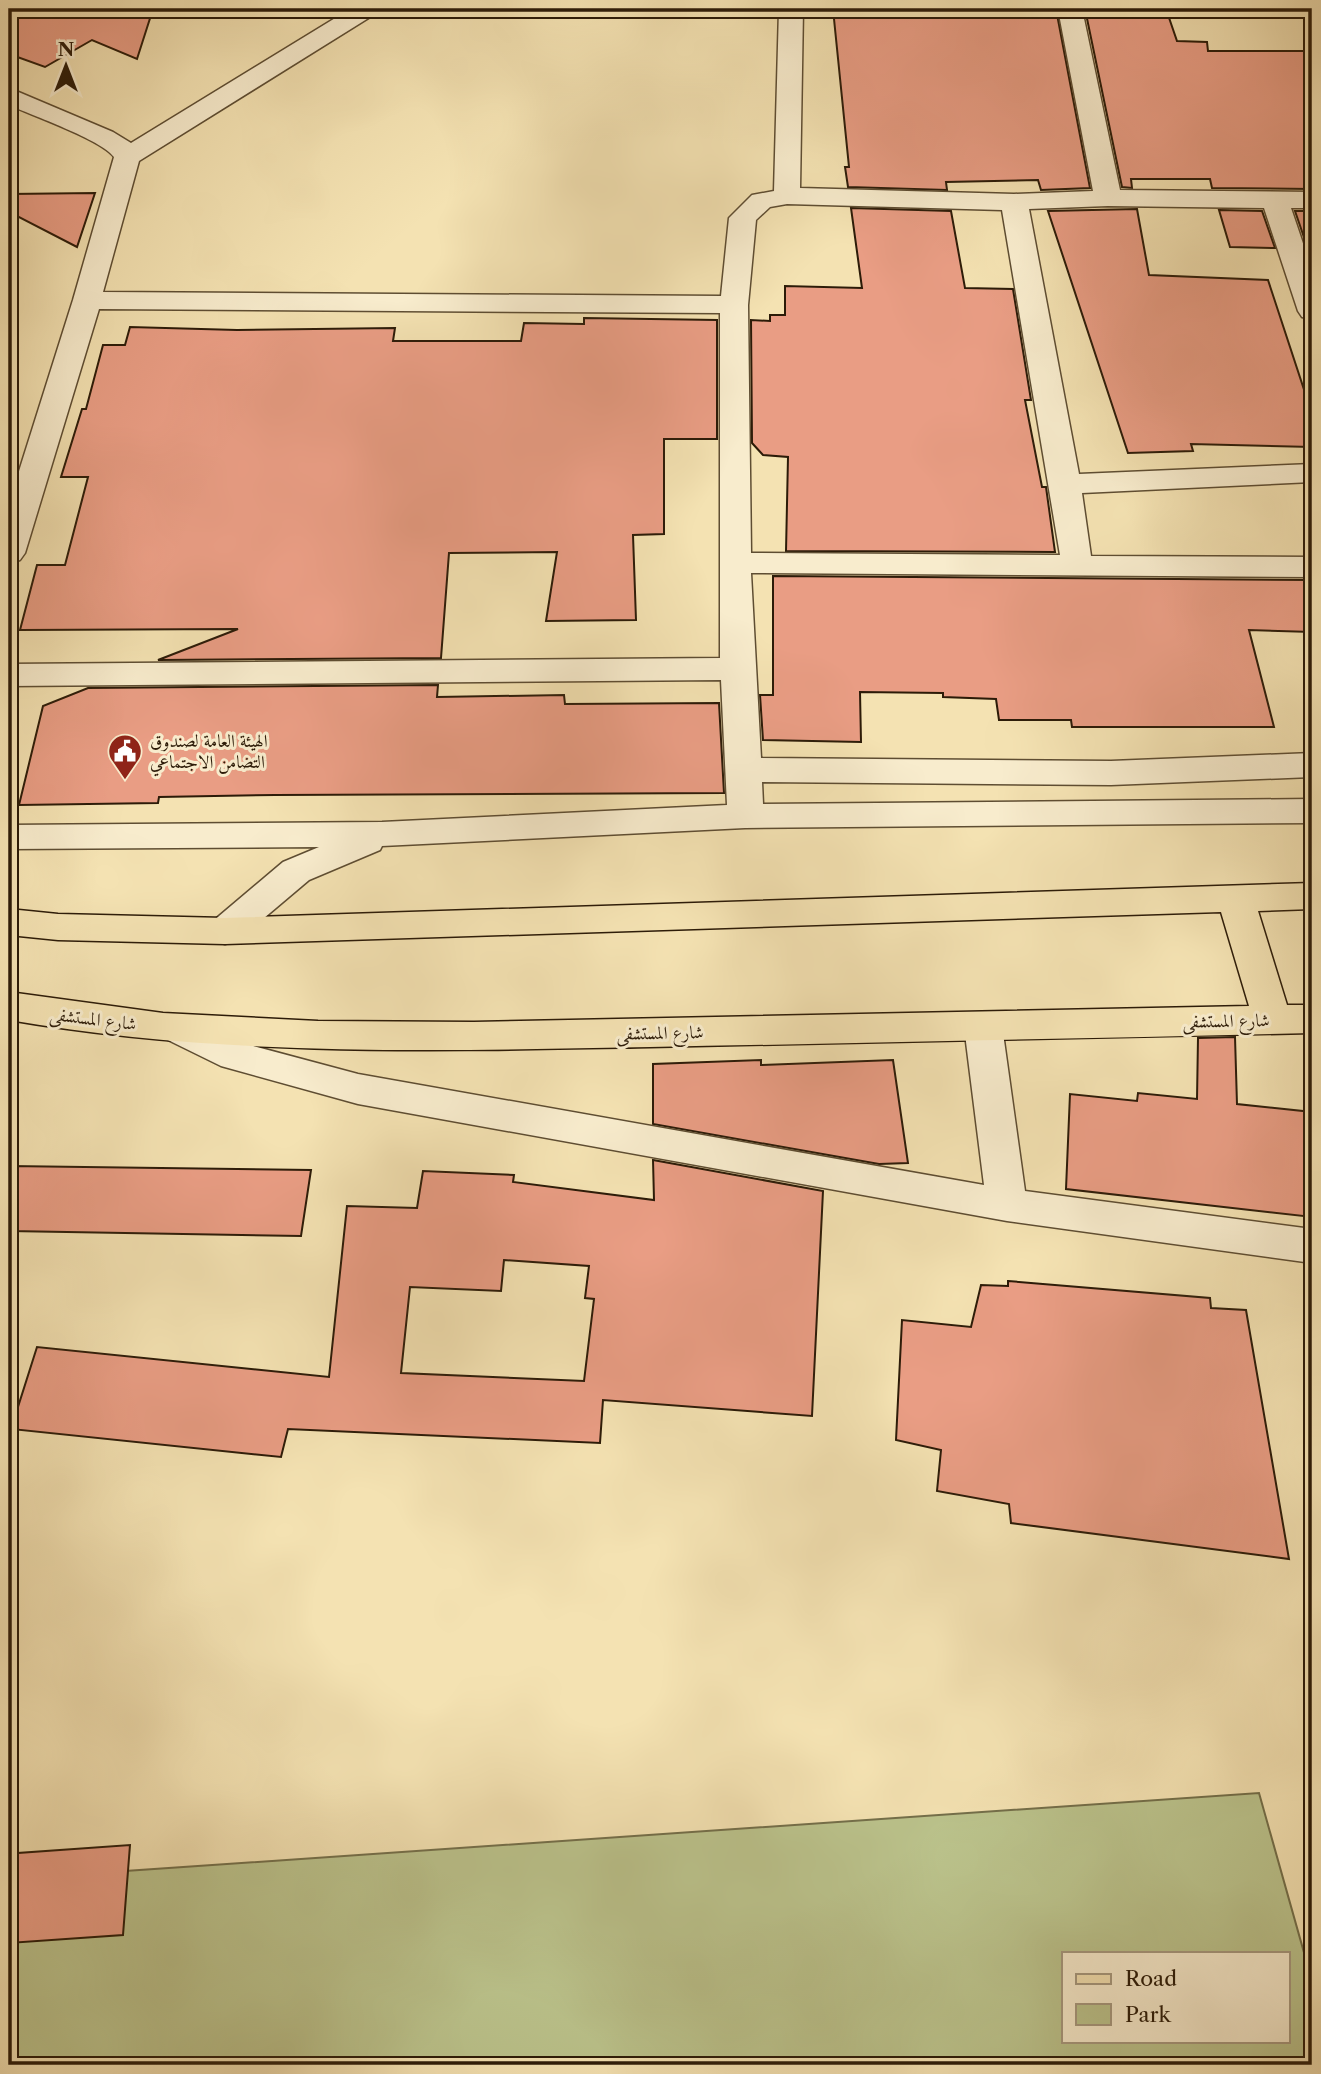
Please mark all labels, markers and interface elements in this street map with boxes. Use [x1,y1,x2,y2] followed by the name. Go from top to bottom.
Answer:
[32,32,102,102] north arrow
[58,38,74,61] text: N
[150,730,268,777] place label: الهيئة العامة لصندوق التضامن الاجتماعي
[106,732,144,781] public building icon: الهيئة العامة لصندوق التضامن الاجتماعي
[48,1003,138,1039] street label: شارع المستشفى
[1182,1009,1270,1037] street label: شارع المستشفى
[616,1021,704,1049] street label: شارع المستشفى
[1062,1952,1290,2042] legend
[1125,1966,1177,1991] text: Road
[1125,2002,1171,2027] text: Park

